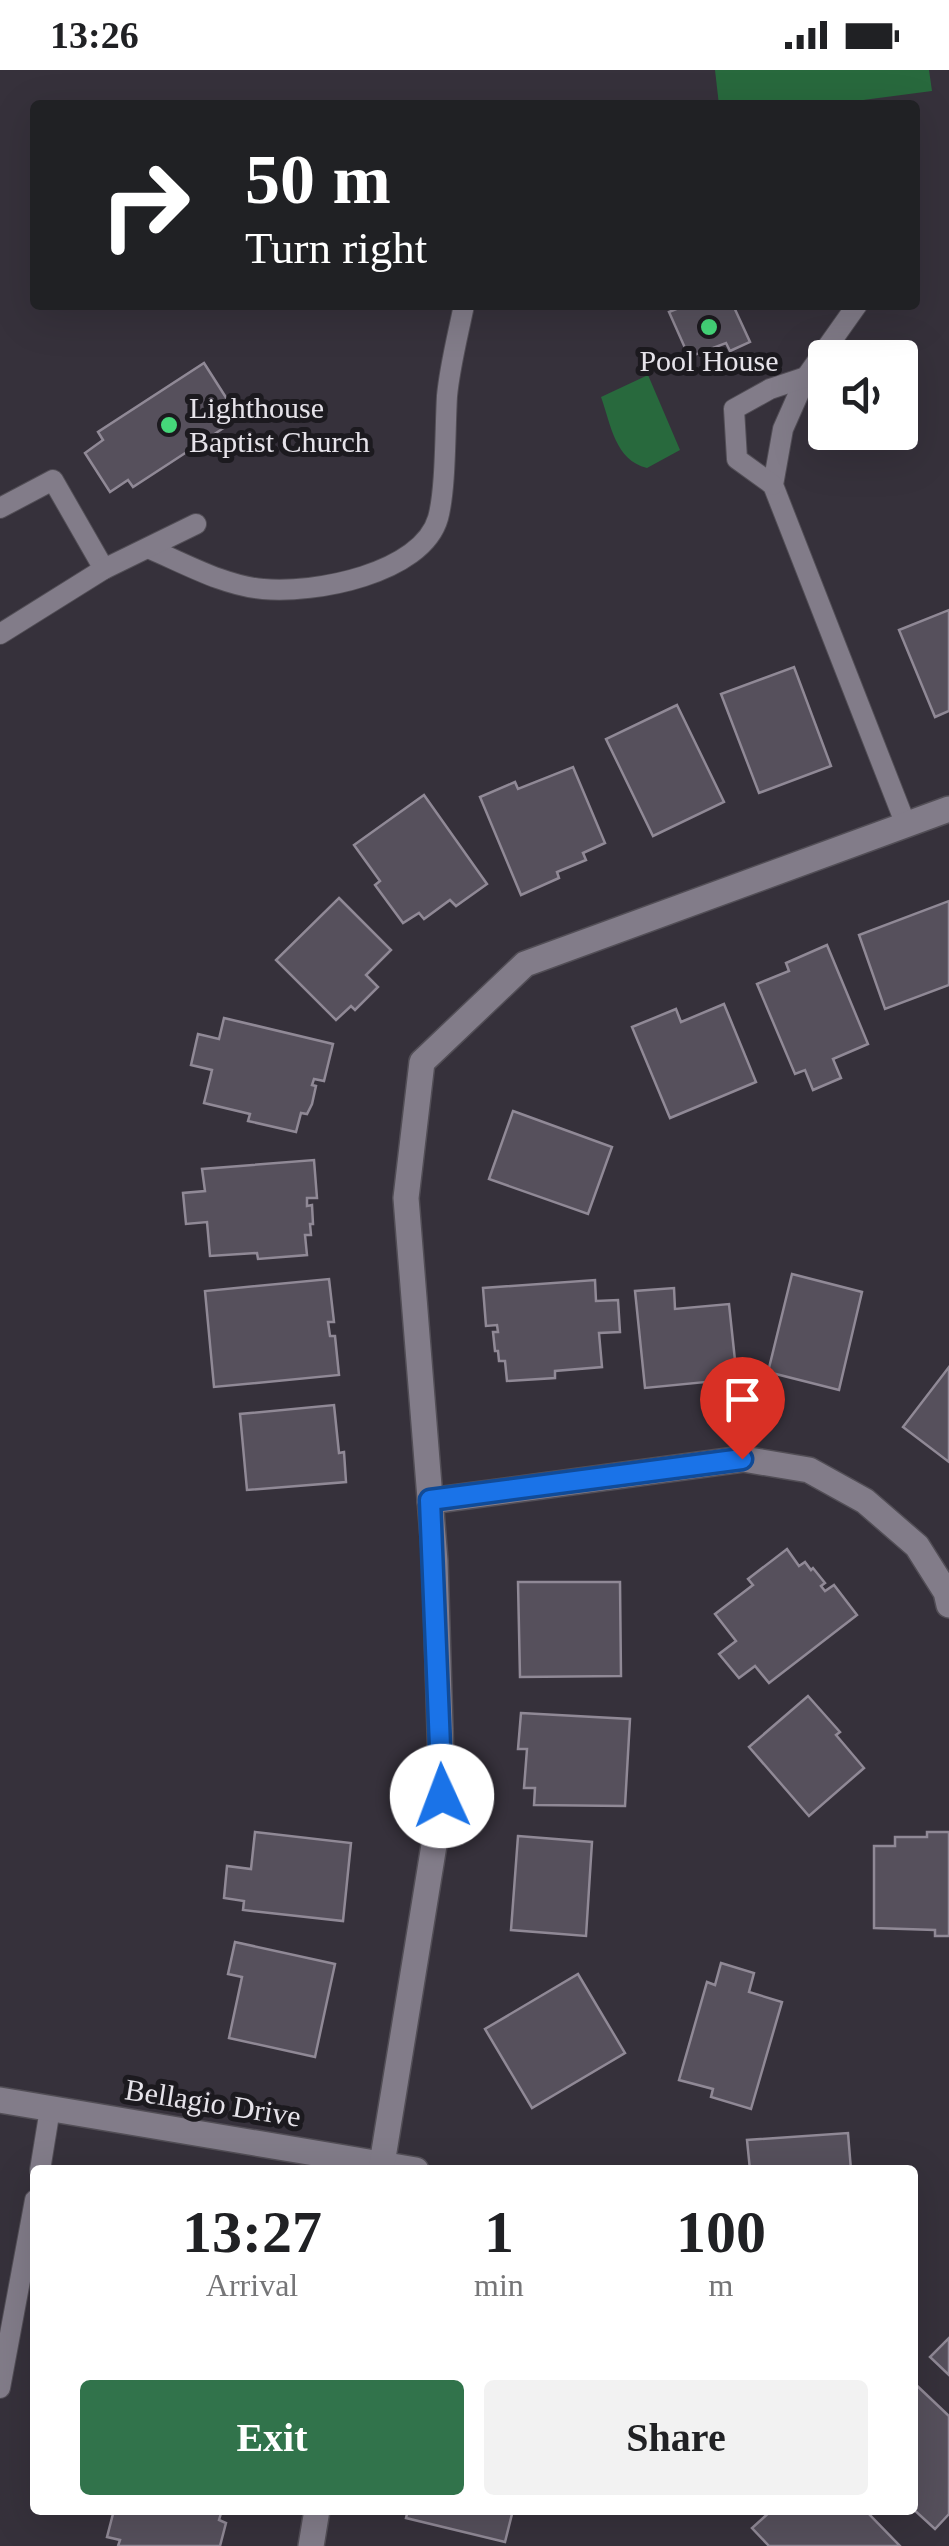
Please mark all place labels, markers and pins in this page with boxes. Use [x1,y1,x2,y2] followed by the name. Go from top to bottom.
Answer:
[698,316,720,338] marker: Pool House
[639,344,779,377] place label: Pool House
[189,391,370,458] place label: Lighthouse Baptist Church
[158,414,180,436] marker: Lighthouse Baptist Church
[700,1357,785,1460] pin

